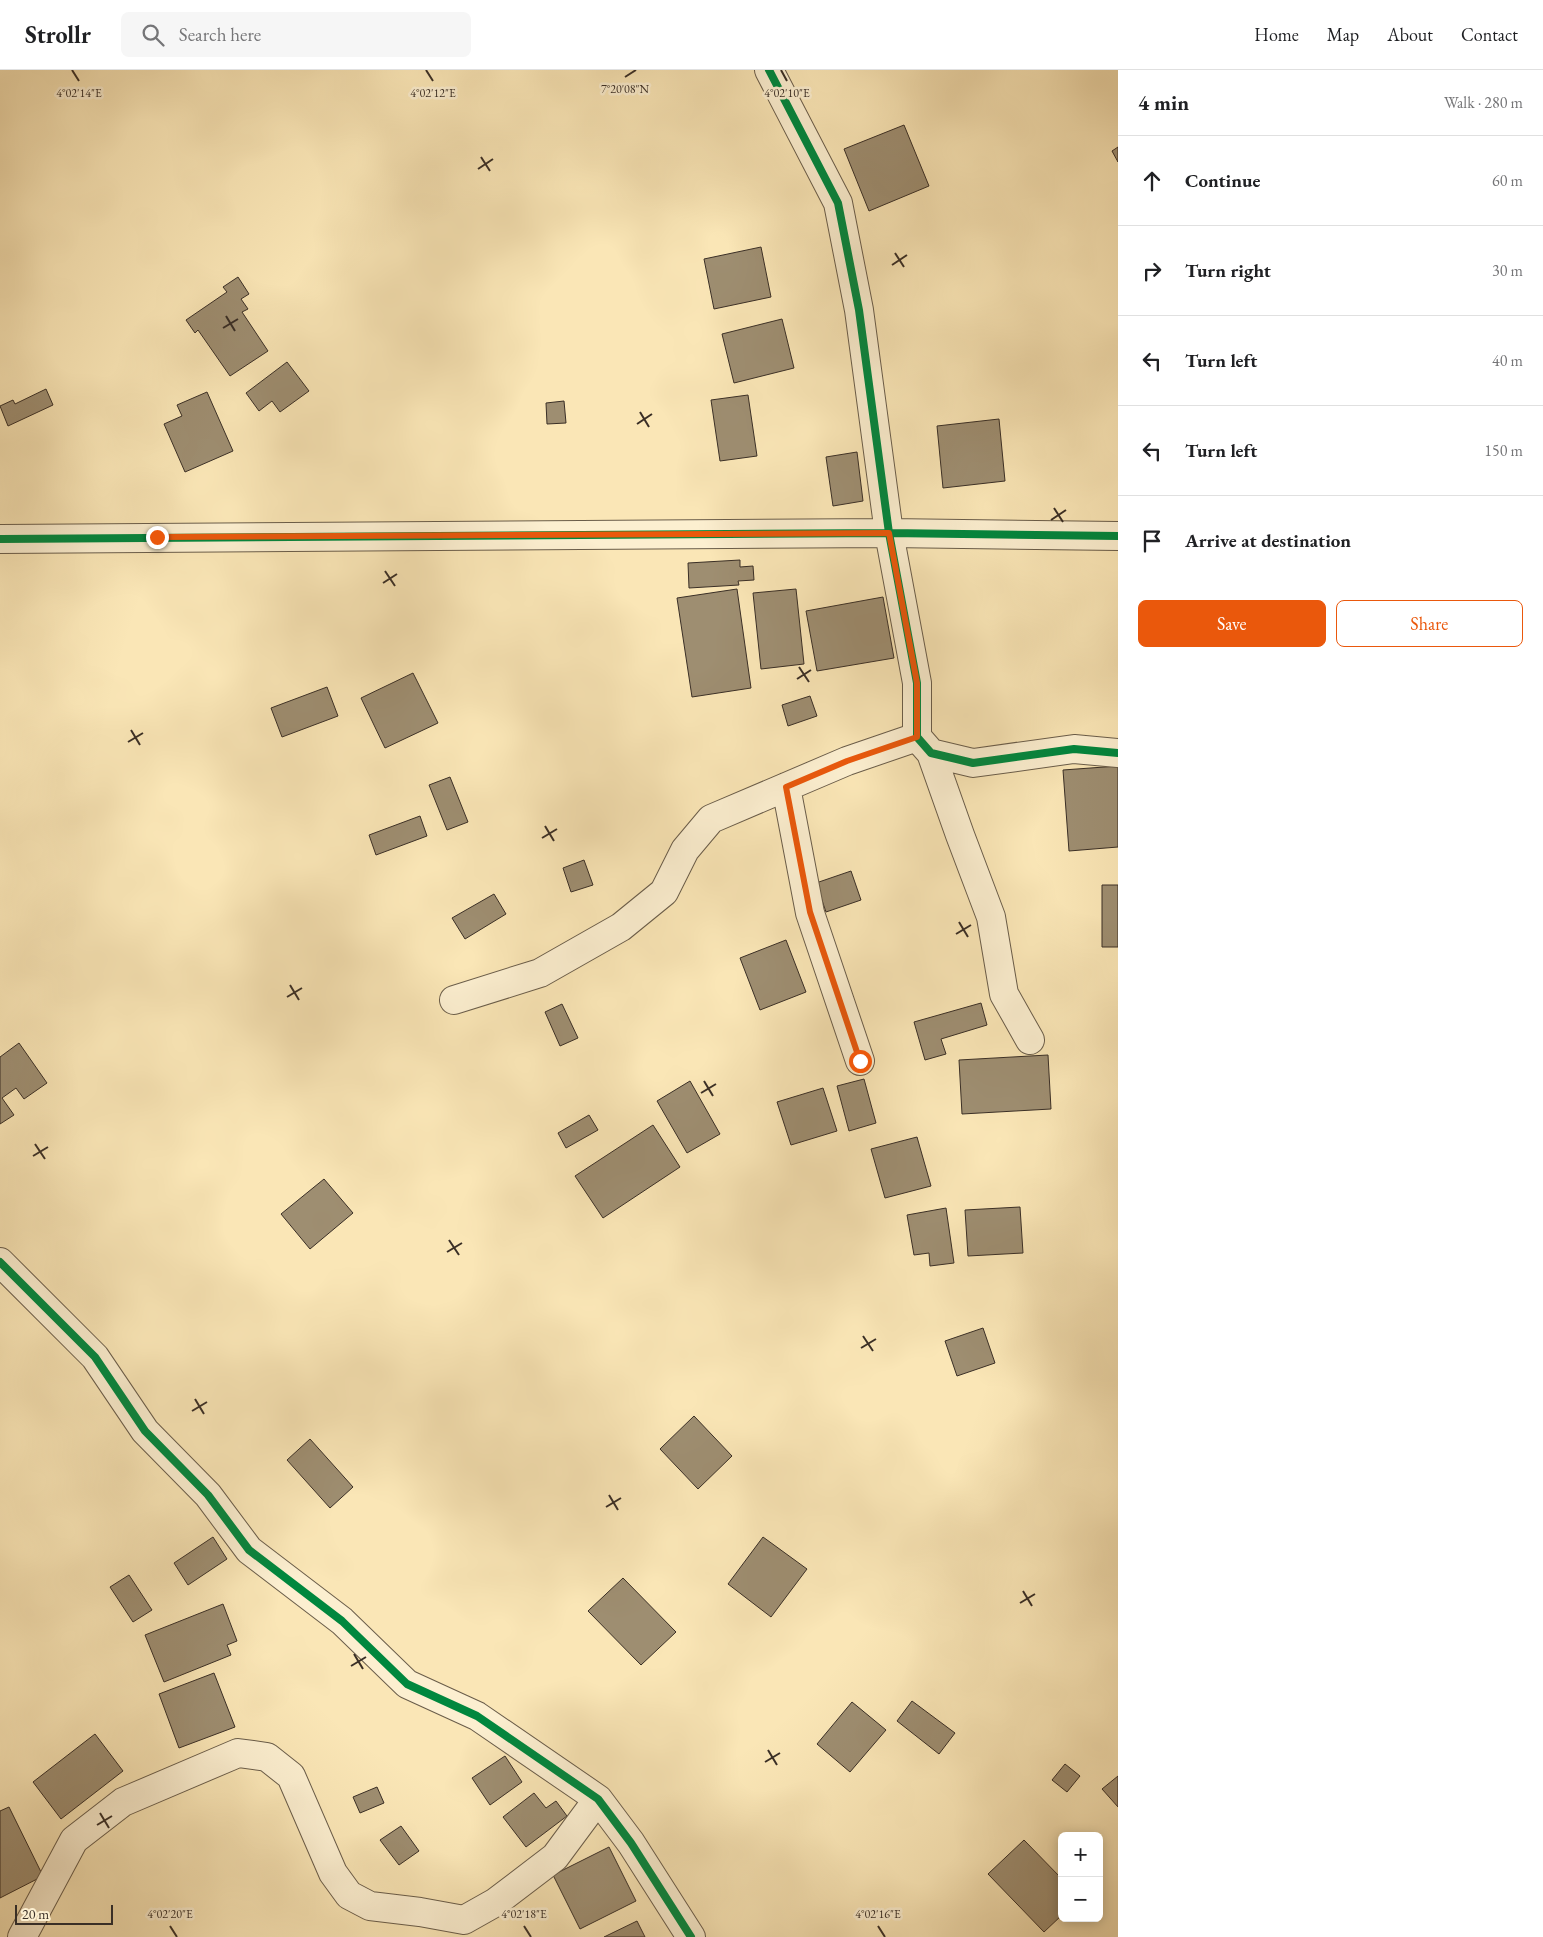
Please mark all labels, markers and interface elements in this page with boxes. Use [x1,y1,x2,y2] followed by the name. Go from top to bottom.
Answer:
[121,12,471,57] search box
[25,19,91,50] text: Strollr
[139,21,167,49] icon: search
[179,22,261,47] text: Search here
[1254,23,1299,46] text: Home
[1327,23,1359,46] text: Map
[1387,23,1433,46] text: About
[1461,23,1518,46] text: Contact
[601,81,650,97] text: 7°20'08"N
[56,85,102,101] text: 4°02'14"E
[410,85,456,101] text: 4°02'12"E
[764,85,810,101] text: 4°02'10"E
[1138,89,1189,116] text: 4 min
[1444,92,1523,113] text: Walk · 280 m
[1138,167,1166,195] icon: ahead
[1185,168,1260,193] text: Continue
[1492,170,1523,191] text: 60 m
[1138,257,1166,285] icon: right
[1185,258,1271,283] text: Turn right
[1492,260,1523,281] text: 30 m
[1138,347,1166,375] icon: left
[1185,348,1257,373] text: Turn left
[1492,350,1523,371] text: 40 m
[1138,437,1166,465] icon: left
[1185,438,1257,463] text: Turn left
[1484,440,1523,461] text: 150 m
[146,526,169,549] route end
[1138,527,1166,555] icon: arrive
[1185,528,1351,553] text: Arrive at destination
[1138,600,1326,647] button: Save
[1336,600,1523,647] button: Share
[849,1050,872,1073] route start
[1058,1832,1103,1922] map controls
[1058,1832,1103,1877] button: +
[1058,1877,1103,1922] button: −
[15,1902,112,1925] scale bar
[22,1905,49,1923] text: 20 m
[147,1906,193,1922] text: 4°02'20"E
[501,1906,547,1922] text: 4°02'18"E
[855,1906,901,1922] text: 4°02'16"E

